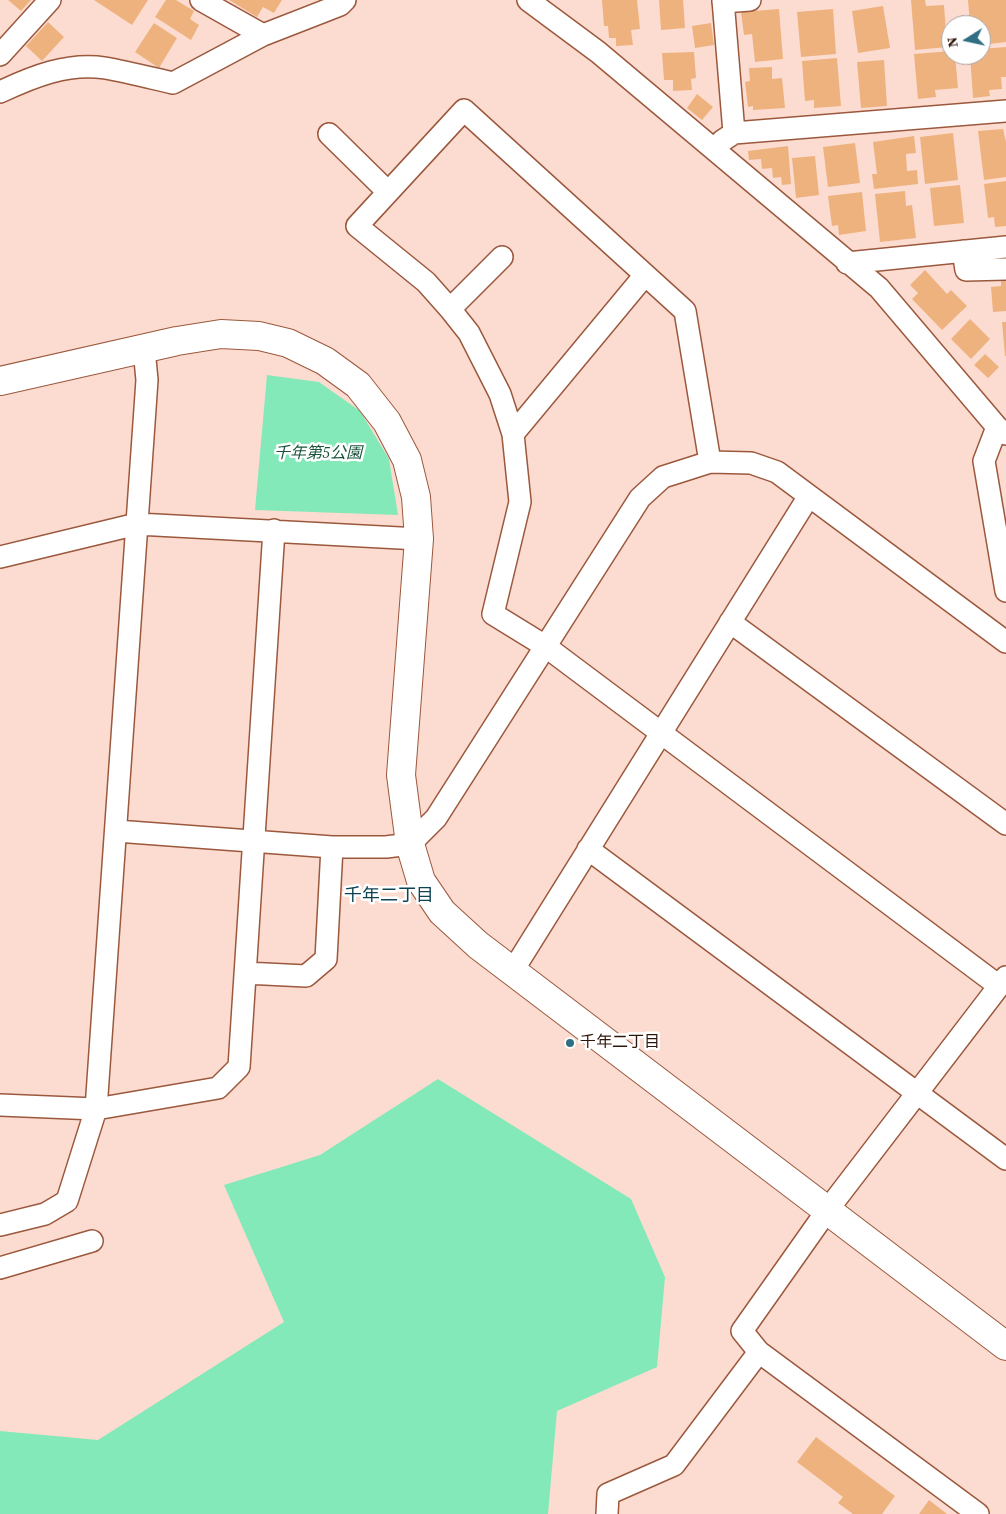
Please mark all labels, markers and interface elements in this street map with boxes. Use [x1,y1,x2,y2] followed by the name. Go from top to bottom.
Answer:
[941,15,991,65] north arrow
[941,36,963,49] text: N
[274,444,362,464] park label: 千年第5公園
[344,885,434,907] district label: 千年二丁目
[580,1033,660,1053] place label: 千年二丁目
[564,1037,576,1049] marker: 千年二丁目

